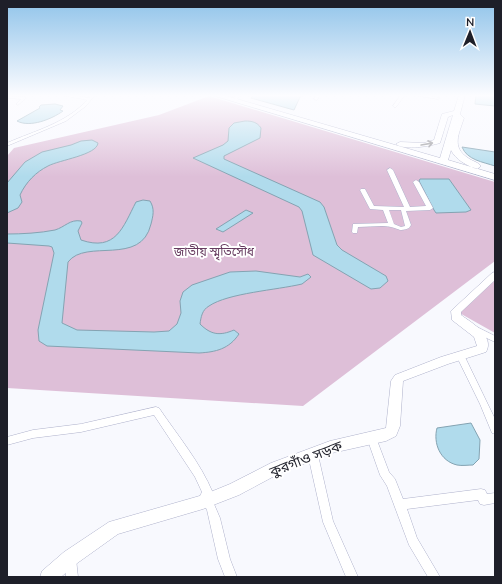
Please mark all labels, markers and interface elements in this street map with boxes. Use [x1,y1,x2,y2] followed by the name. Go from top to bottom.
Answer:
[450,12,490,52] north arrow
[466,15,474,30] text: N
[420,140,433,148] one-way arrow
[173,244,255,261] park label: জাতীয় স্মৃতিসৌধ
[266,436,346,482] street label: কুরগাঁও সড়ক

